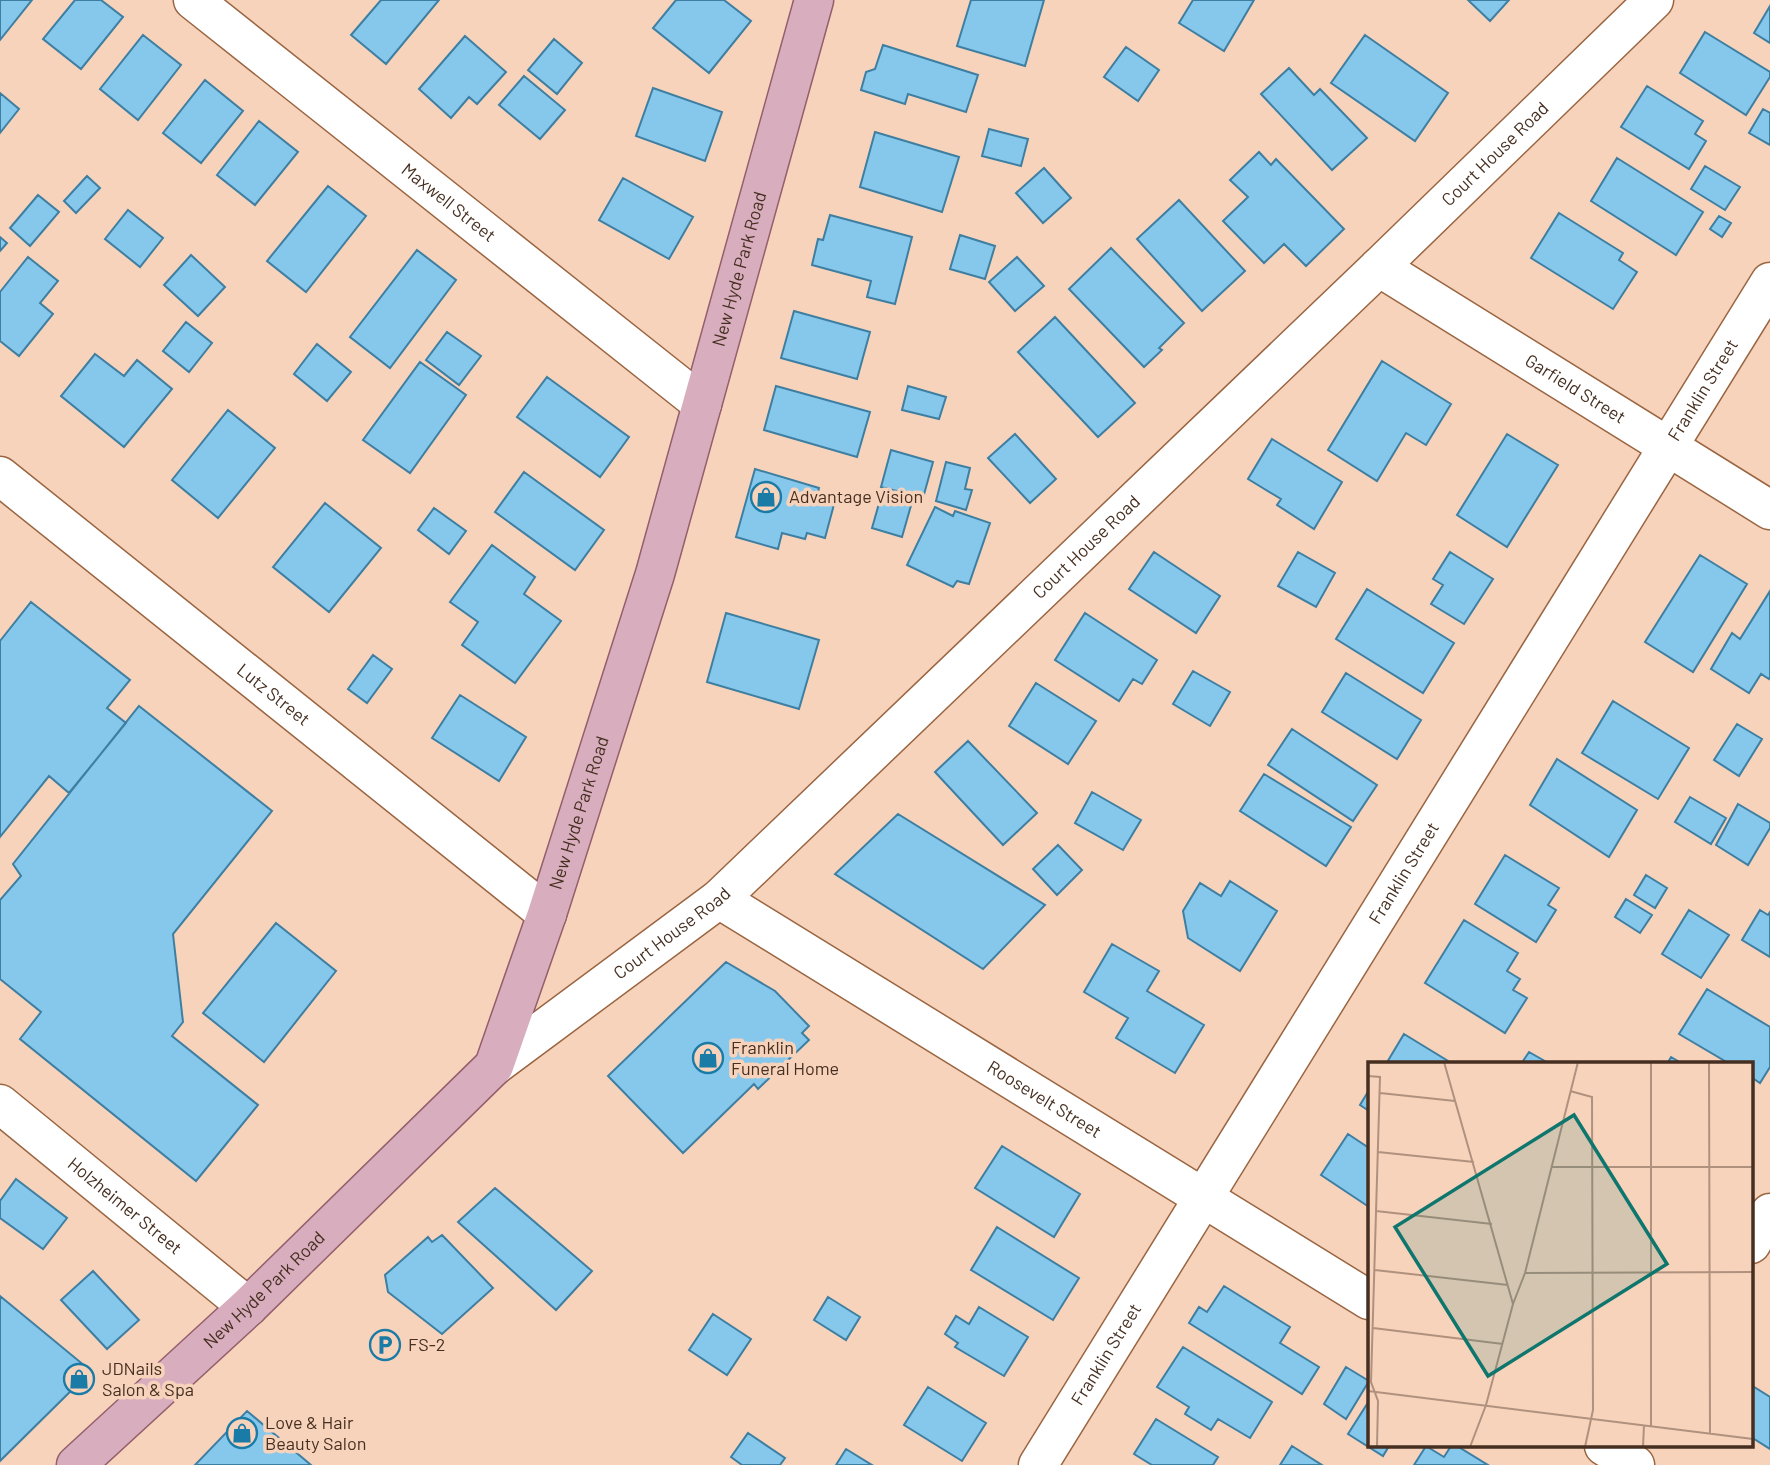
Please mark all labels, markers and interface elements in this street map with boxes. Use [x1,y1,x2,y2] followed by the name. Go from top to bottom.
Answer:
[1437,97,1553,210] street label: Court House Road
[397,158,500,246] street label: Maxwell Street
[707,189,770,349] street label: New Hyde Park Road
[1662,335,1742,445] street label: Franklin Street
[1521,349,1630,428] street label: Garfield Street
[749,480,783,514] shop icon: Advantage Vision
[789,485,923,507] place label: Advantage Vision
[1028,490,1144,603] street label: Court House Road
[233,658,315,730] street label: Lutz Street
[543,733,613,892] street label: New Hyde Park Road
[1364,818,1443,928] street label: Franklin Street
[609,882,735,984] street label: Court House Road
[731,1036,839,1079] place label: Franklin Funeral Home
[691,1041,725,1075] shop icon: Franklin Funeral Home
[984,1055,1106,1142] street label: Roosevelt Street
[1368,1062,1752,1448] inset map
[64,1152,187,1258] street label: Holzheimer Street
[198,1226,329,1353] street label: New Hyde Park Road
[1066,1299,1145,1409] street label: Franklin Street
[368,1328,402,1362] parking icon: FS-2
[408,1333,445,1355] place label: FS-2
[102,1357,194,1400] place label: JDNails Salon & Spa
[62,1362,96,1396] shop icon: JDNails Salon & Spa
[265,1411,366,1454] place label: Love & Hair Beauty Salon
[225,1416,259,1450] shop icon: Love & Hair Beauty Salon

